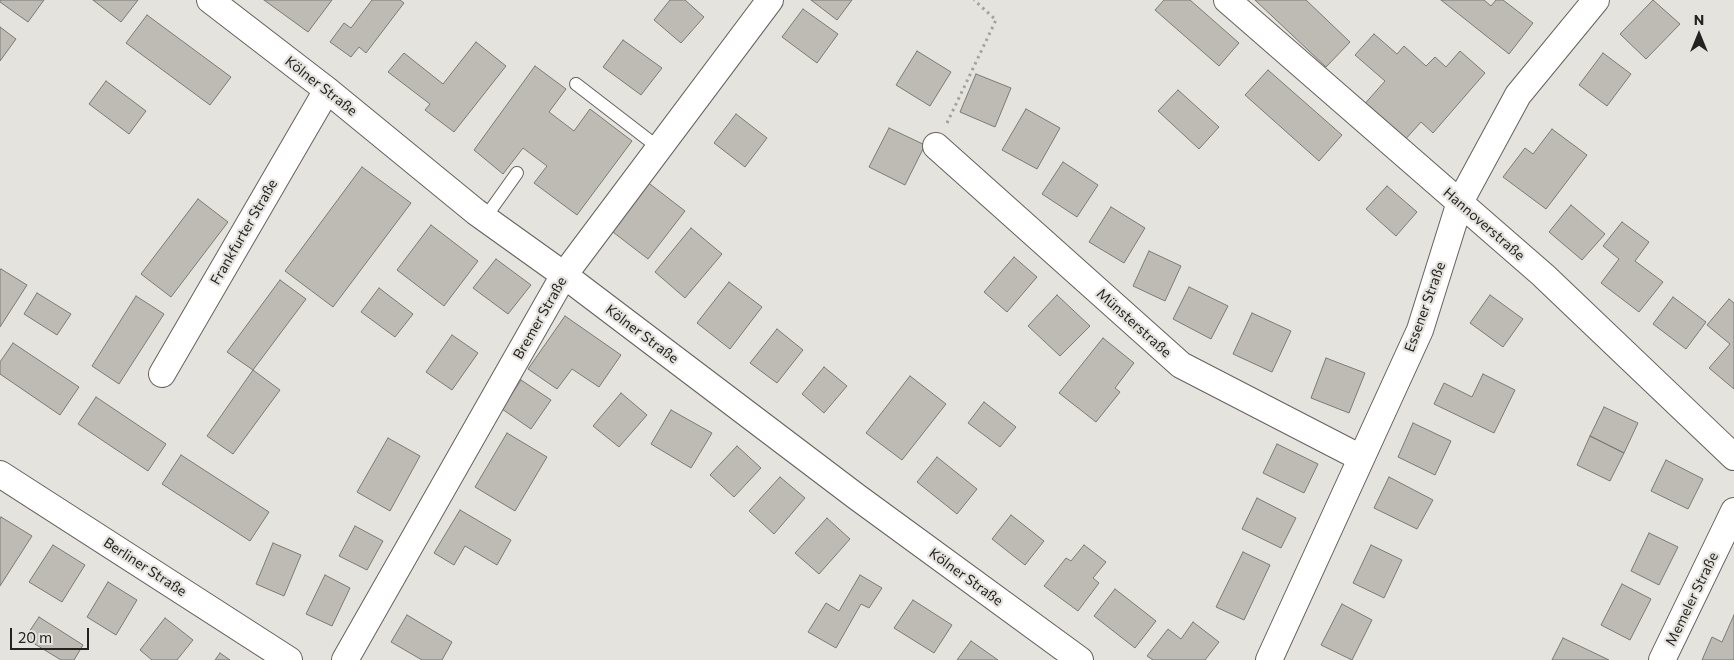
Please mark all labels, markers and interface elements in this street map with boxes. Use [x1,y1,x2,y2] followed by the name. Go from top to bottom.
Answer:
[1674,10,1724,60] north arrow
[1694,11,1704,28] text: N
[282,53,360,119] street label: Kölner Straße
[207,176,281,288] street label: Frankfurter Straße
[1440,184,1528,264] street label: Hannoverstraße
[1401,260,1449,354] street label: Essener Straße
[510,274,570,362] street label: Bremer Straße
[1093,285,1175,361] street label: Münsterstraße
[602,301,682,367] street label: Kölner Straße
[100,534,190,600] street label: Berliner Straße
[926,545,1006,609] street label: Kölner Straße
[1662,549,1722,649] street label: Memeler Straße
[12,618,91,650] scale bar
[18,628,52,646] text: 20 m

